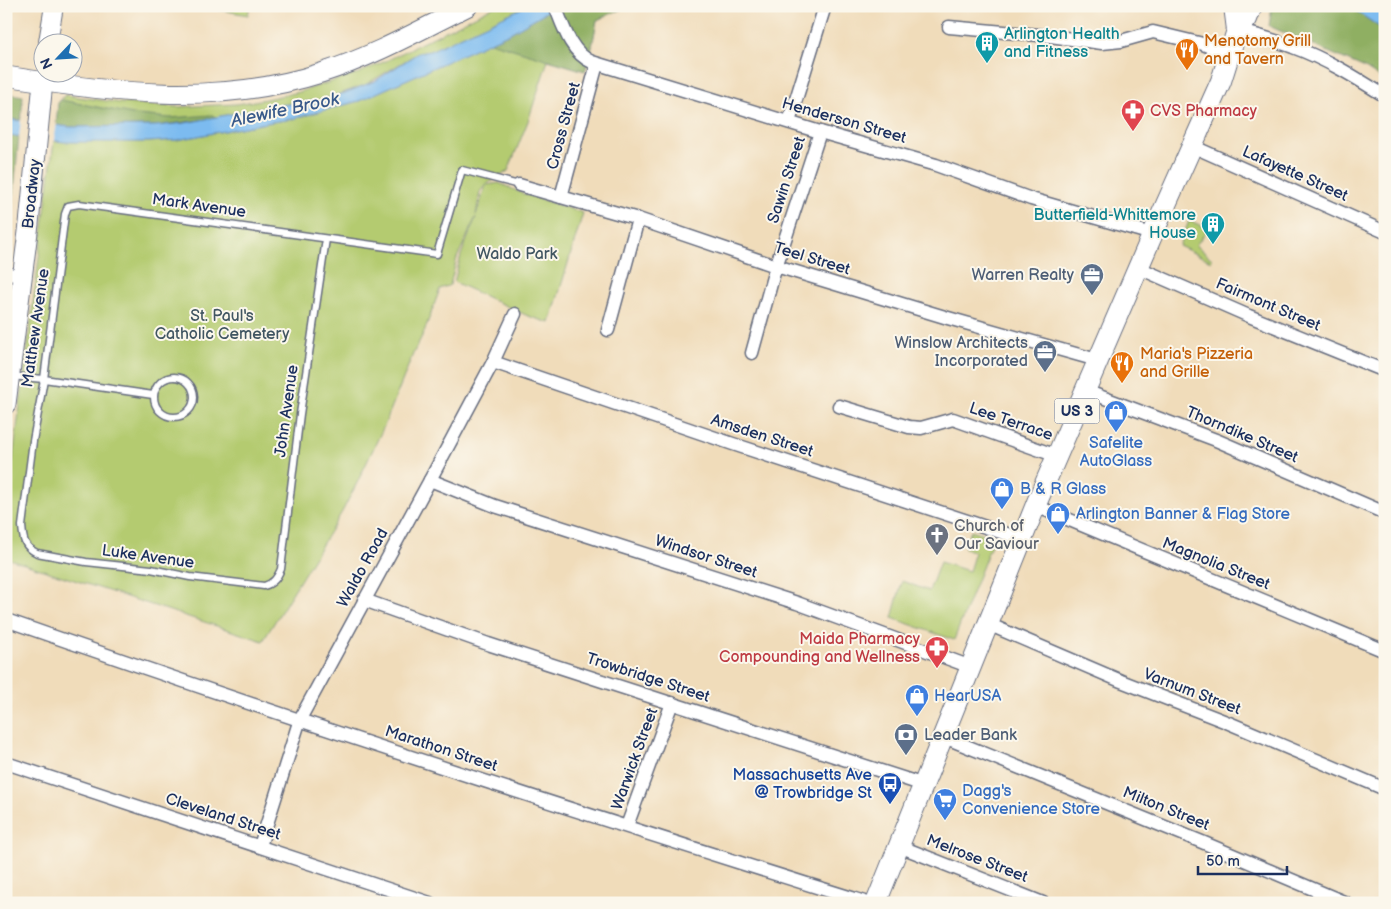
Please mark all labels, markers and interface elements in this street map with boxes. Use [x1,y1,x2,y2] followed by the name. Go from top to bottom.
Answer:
[1004,25,1120,62] place label: Arlington Health and Fitness
[974,30,1000,64] building icon: Arlington Health and Fitness
[32,32,82,82] north arrow
[1204,32,1311,69] place label: Menotomy Grill and Tavern
[1174,37,1200,71] restaurant icon: Menotomy Grill and Tavern
[37,55,57,72] text: N
[543,80,585,172] street label: Cross Street
[228,88,342,132] water label: Alewife Brook
[780,94,909,148] street label: Henderson Street
[1120,98,1146,132] pharmacy icon: CVS Pharmacy
[1150,102,1258,121] place label: CVS Pharmacy
[764,134,810,226] street label: Sawin Street
[1239,142,1351,206] street label: Lafayette Street
[19,157,45,230] street label: Broadway
[151,190,248,222] street label: Mark Avenue
[1034,206,1197,243] place label: Butterfield-Whittemore House
[1200,211,1226,245] building icon: Butterfield-Whittemore House
[772,238,852,280] street label: Teel Street
[477,245,558,264] park label: Waldo Park
[1079,262,1105,296] office icon: Warren Realty
[972,266,1075,285] place label: Warren Realty
[18,267,54,389] street label: Matthew Avenue
[1213,274,1323,336] street label: Fairmont Street
[155,307,290,344] park label: St. Paul's Catholic Cemetery
[895,334,1028,371] place label: Winslow Architects Incorporated
[1032,339,1058,373] office icon: Winslow Architects Incorporated
[1140,345,1253,382] place label: Maria's Pizzeria and Grille
[1109,350,1135,384] restaurant icon: Maria's Pizzeria and Grille
[271,363,303,458] street label: John Avenue
[1054,398,1100,424] road number: US 3
[967,399,1056,445] street label: Lee Terrace
[1103,399,1129,433] shop icon: Safelite AutoGlass
[1183,403,1301,467] street label: Thorndike Street
[708,411,816,462] street label: Amsden Street
[1080,434,1152,471] place label: Safelite AutoGlass
[989,476,1015,510] shop icon: B & R Glass
[1020,480,1106,499] place label: B & R Glass
[1045,501,1071,535] shop icon: Arlington Banner & Flag Store
[1076,505,1290,524] place label: Arlington Banner & Flag Store
[954,517,1039,554] place label: Church of Our Saviour
[924,522,950,556] church icon: Church of Our Saviour
[333,525,393,611] street label: Waldo Road
[652,532,760,583] street label: Windsor Street
[1159,534,1273,594] street label: Magnolia Street
[101,541,196,573] street label: Luke Avenue
[719,630,921,667] place label: Maida Pharmacy Compounding and Wellness
[924,635,950,669] pharmacy icon: Maida Pharmacy Compounding and Wellness
[584,649,712,707] street label: Trowbridge Street
[1141,665,1243,719] street label: Varnum Street
[904,683,930,717] shop icon: HearUSA
[934,687,1001,706] place label: HearUSA
[608,705,662,813] street label: Warwick Street
[382,722,500,776] street label: Marathon Street
[893,722,919,756] bank icon: Leader Bank
[924,726,1017,745] place label: Leader Bank
[732,766,873,803] place label: Massachusetts Ave @ Trowbridge St
[877,771,903,805] bus stop icon: Massachusetts Ave @ Trowbridge St
[962,782,1100,819] place label: Dagg's Convenience Store
[1120,783,1212,835] street label: Milton Street
[932,787,958,821] supermarket icon: Dagg's Convenience Store
[163,789,283,845] street label: Cleveland Street
[924,831,1030,887] street label: Melrose Street
[1198,844,1287,876] scale bar
[1206,852,1240,871] text: 50 m

